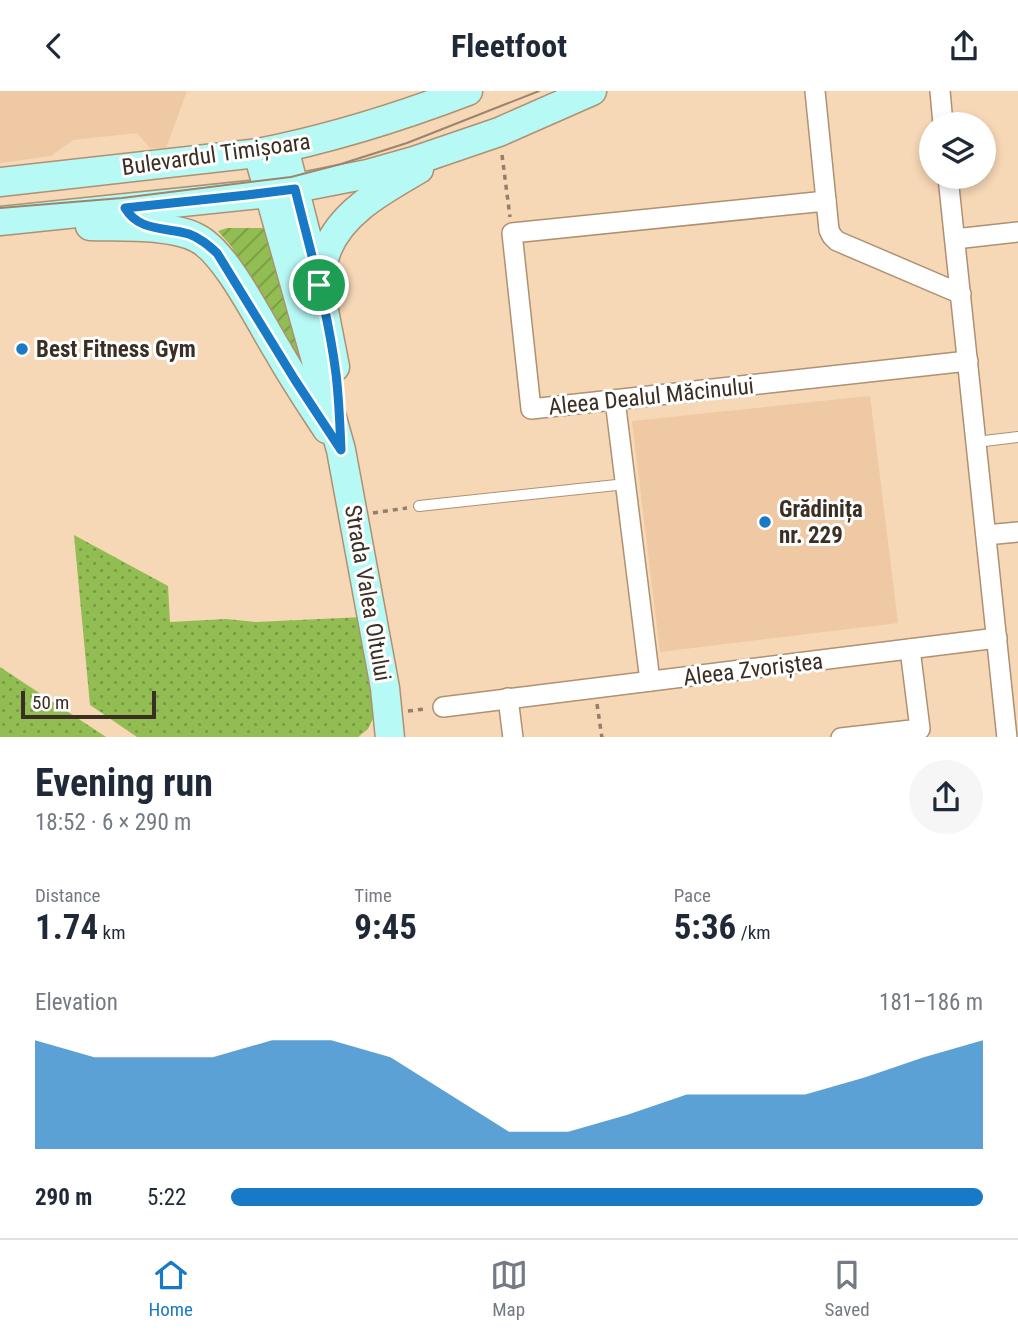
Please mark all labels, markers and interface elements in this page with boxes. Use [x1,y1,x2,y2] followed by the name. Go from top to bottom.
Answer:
[35,27,73,65] icon: back
[451,27,567,65] text: Fleetfoot
[945,27,983,65] icon: share
[919,112,996,189] map controls
[919,112,996,189] button: layers
[120,128,312,181] street label: Bulevardul Timișoara
[289,255,349,315] pin
[300,266,338,304] icon: arrive
[36,336,196,363] place label: Best Fitness Gym
[14,341,30,357] marker: Best Fitness Gym
[547,372,755,421] street label: Aleea Dealul Măcinului
[779,496,863,549] place label: Grădinița nr. 229
[339,503,396,683] street label: Strada Valea Oltului
[757,514,773,530] marker: Grădinița nr. 229
[682,648,825,691] street label: Aleea Zvoriștea
[21,689,156,720] scale bar
[32,691,69,714] text: 50 m
[909,760,983,834] button: share
[35,761,213,805] text: Evening run
[35,809,191,836] text: 18:52 · 6 × 290 m
[35,884,100,907] text: Distance
[354,884,392,907] text: Time
[674,884,711,907] text: Pace
[35,907,98,948] text: 1.74
[354,907,417,948] text: 9:45
[674,907,736,948] text: 5:36
[98,921,125,944] text: km
[736,921,771,944] text: /km
[35,989,118,1016] text: Elevation
[879,989,983,1016] text: 181–186 m
[35,1184,92,1211] text: 290 m
[147,1184,186,1211] text: 5:22
[148,1256,193,1321] tab: Home
[490,1256,528,1321] tab: Map
[824,1256,870,1321] tab: Saved

